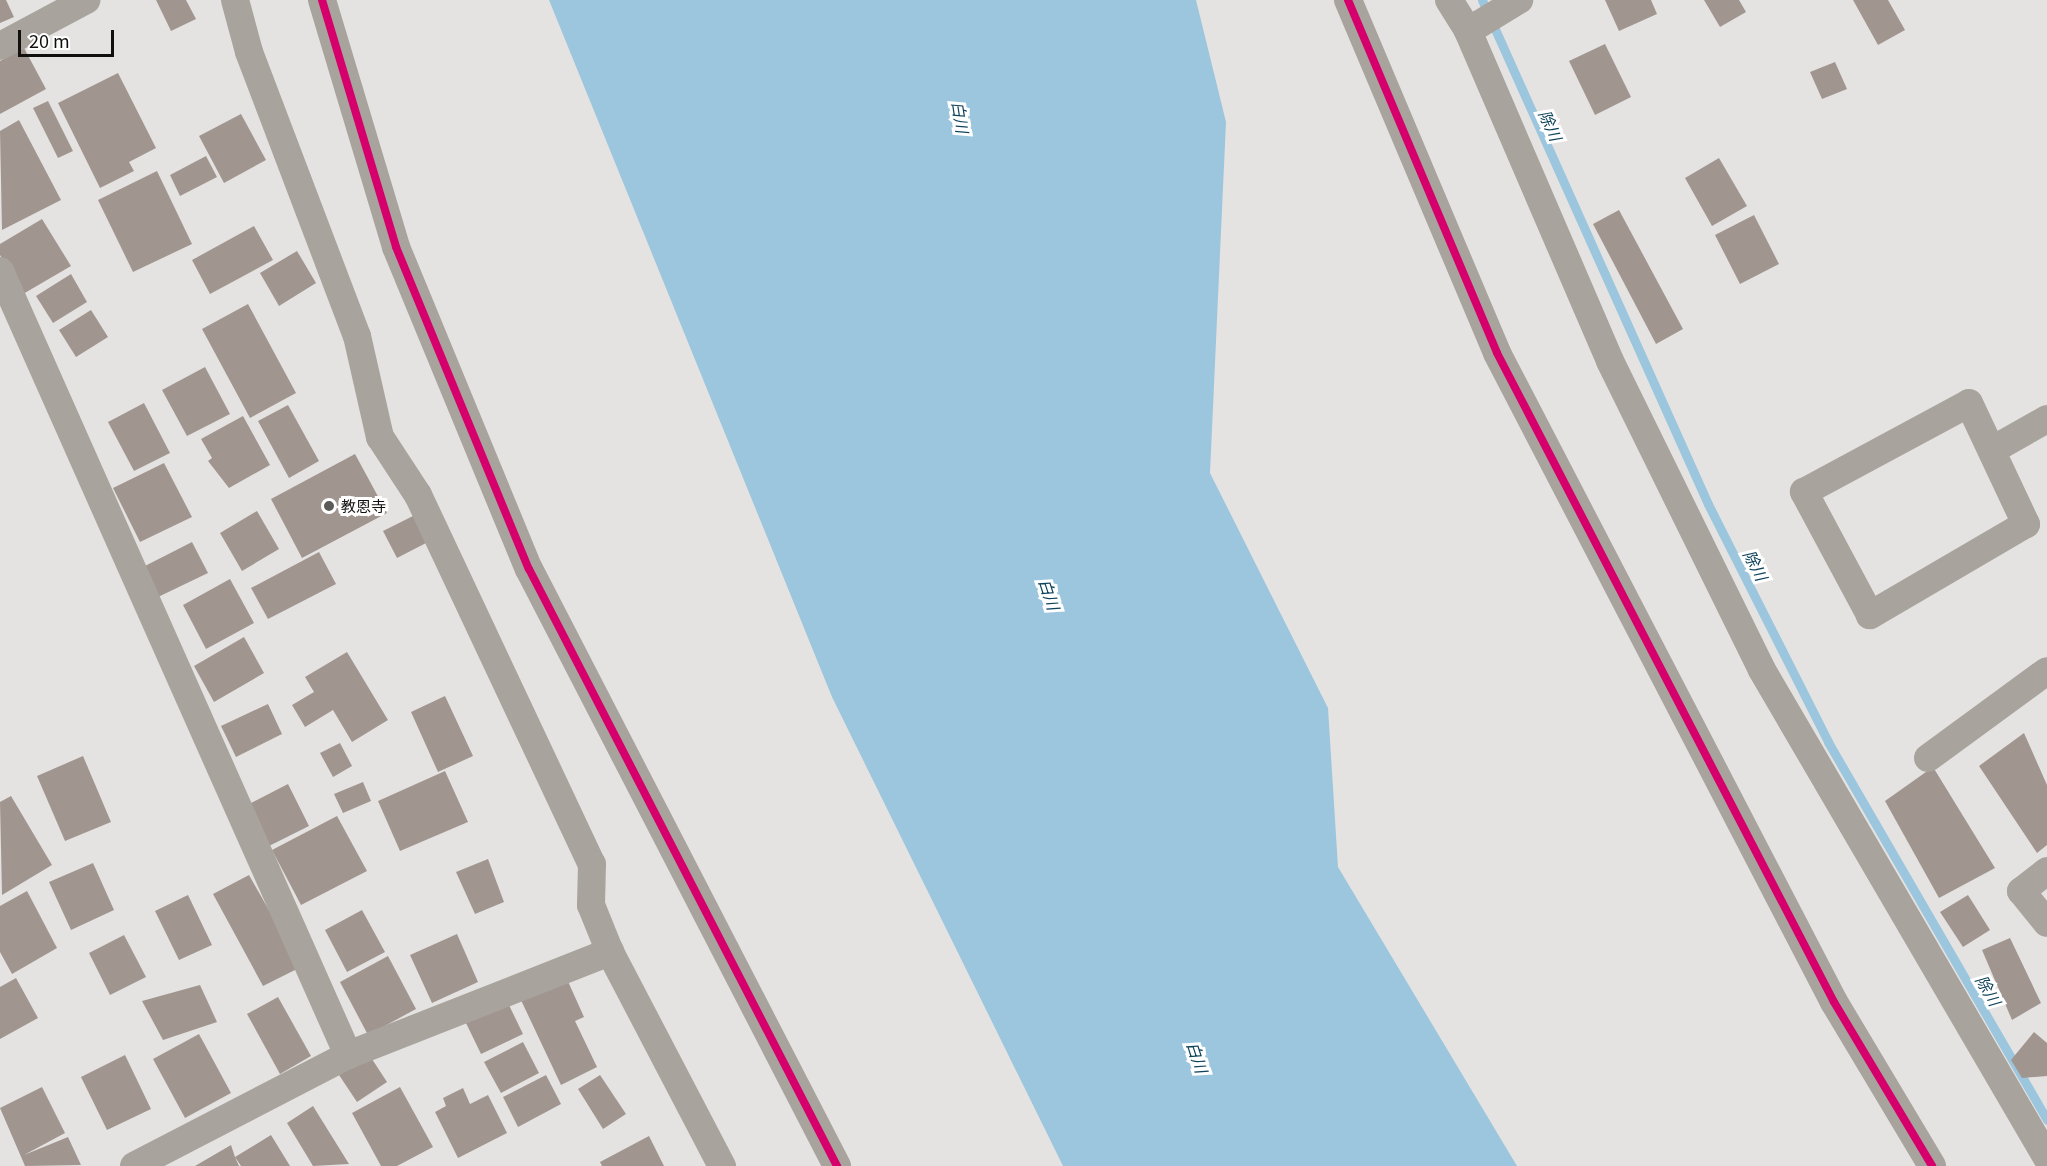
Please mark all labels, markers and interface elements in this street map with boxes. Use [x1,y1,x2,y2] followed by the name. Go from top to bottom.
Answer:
[21,18,117,56] scale bar
[29,27,70,53] text: 20 m
[949,100,973,134] water label: 白川
[1536,106,1566,144] water label: 除川
[341,497,386,515] place label: 教恩寺
[322,499,336,513] marker: 教恩寺
[1740,546,1772,584] water label: 除川
[1036,576,1064,612] water label: 白川
[1973,971,2005,1009] water label: 除川
[1184,1039,1212,1075] water label: 白川

